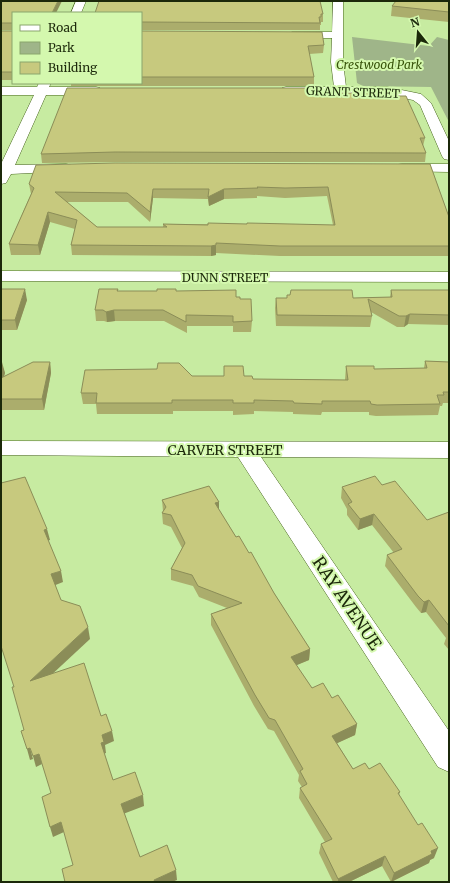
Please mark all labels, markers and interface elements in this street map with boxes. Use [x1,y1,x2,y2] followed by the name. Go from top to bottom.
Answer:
[12,12,142,84] legend
[398,12,438,52] north arrow
[409,14,422,30] text: N
[48,20,77,35] text: Road
[48,40,75,55] text: Park
[336,57,422,72] park label: Crestwood Park
[48,60,98,75] text: Building
[306,83,401,101] street label: GRANT STREET
[182,270,269,285] street label: DUNN STREET
[167,441,283,459] street label: CARVER STREET
[308,552,386,654] street label: RAY AVENUE

